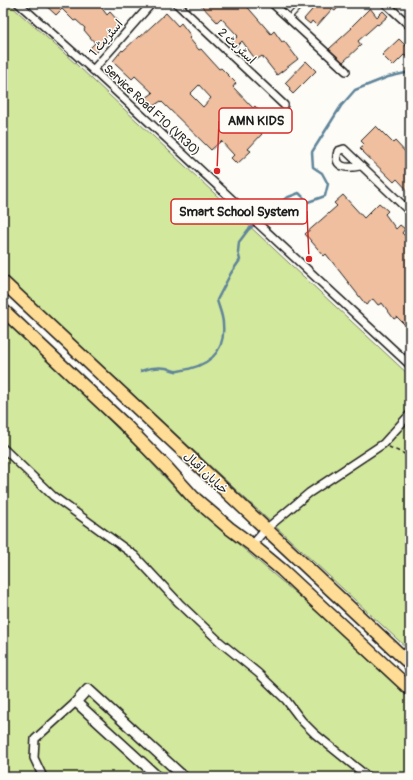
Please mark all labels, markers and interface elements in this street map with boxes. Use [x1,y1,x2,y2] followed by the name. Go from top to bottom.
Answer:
[86,17,126,60] street label: اسٹریٹ 1
[215,25,259,68] street label: اسٹریٹ 2
[100,62,203,159] street label: Service Road F10 (VR30)
[219,108,292,133] callout: AMN KIDS
[228,113,285,129] text: AMN KIDS
[171,199,307,224] callout: Smart School System
[179,204,299,220] text: Smart School System
[180,449,231,498] street label: خیابان اقبال

